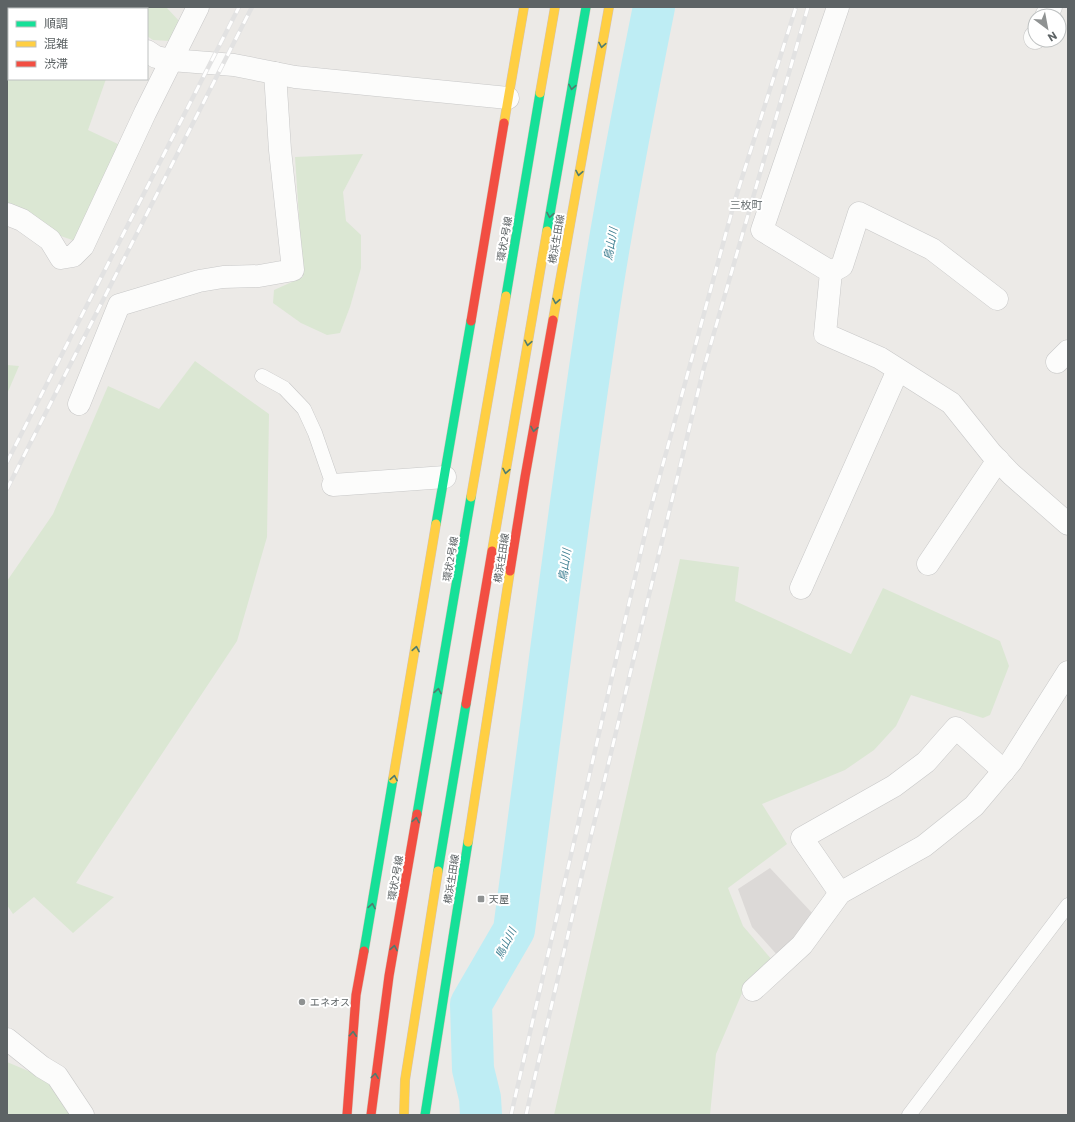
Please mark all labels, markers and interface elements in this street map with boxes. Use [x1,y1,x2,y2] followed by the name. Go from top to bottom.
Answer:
[8,8,148,80] legend
[1027,8,1067,48] north arrow
[44,16,68,30] text: 順調
[1046,29,1060,45] text: N
[44,36,68,50] text: 混雑
[598,42,607,49] one-way arrow
[44,56,68,70] text: 渋滞
[568,84,577,90] one-way arrow
[575,170,584,176] one-way arrow
[730,198,763,211] district label: 三枚町
[546,212,555,218] one-way arrow
[546,213,566,265] street label: 横浜生田線
[494,216,514,262] street label: 環状2号線
[601,226,619,261] water label: 鳥山川
[553,298,561,304] one-way arrow
[524,340,533,346] one-way arrow
[530,426,538,432] one-way arrow
[502,468,511,474] one-way arrow
[491,532,511,584] street label: 横浜生田線
[440,536,460,582] street label: 環状2号線
[555,547,573,582] water label: 鳥山川
[411,646,420,653] one-way arrow
[434,688,442,695] one-way arrow
[389,774,398,781] one-way arrow
[412,816,420,823] one-way arrow
[441,853,461,905] street label: 横浜生田線
[385,855,405,901] street label: 環状2号線
[489,893,509,905] place label: 天屋
[476,894,486,904] marker: 天屋
[367,903,376,909] one-way arrow
[492,924,519,961] water label: 鳥山川
[389,944,397,951] one-way arrow
[310,996,350,1008] place label: エネオス
[297,997,307,1007] marker: エネオス
[349,1031,358,1037] one-way arrow
[370,1073,379,1079] one-way arrow

